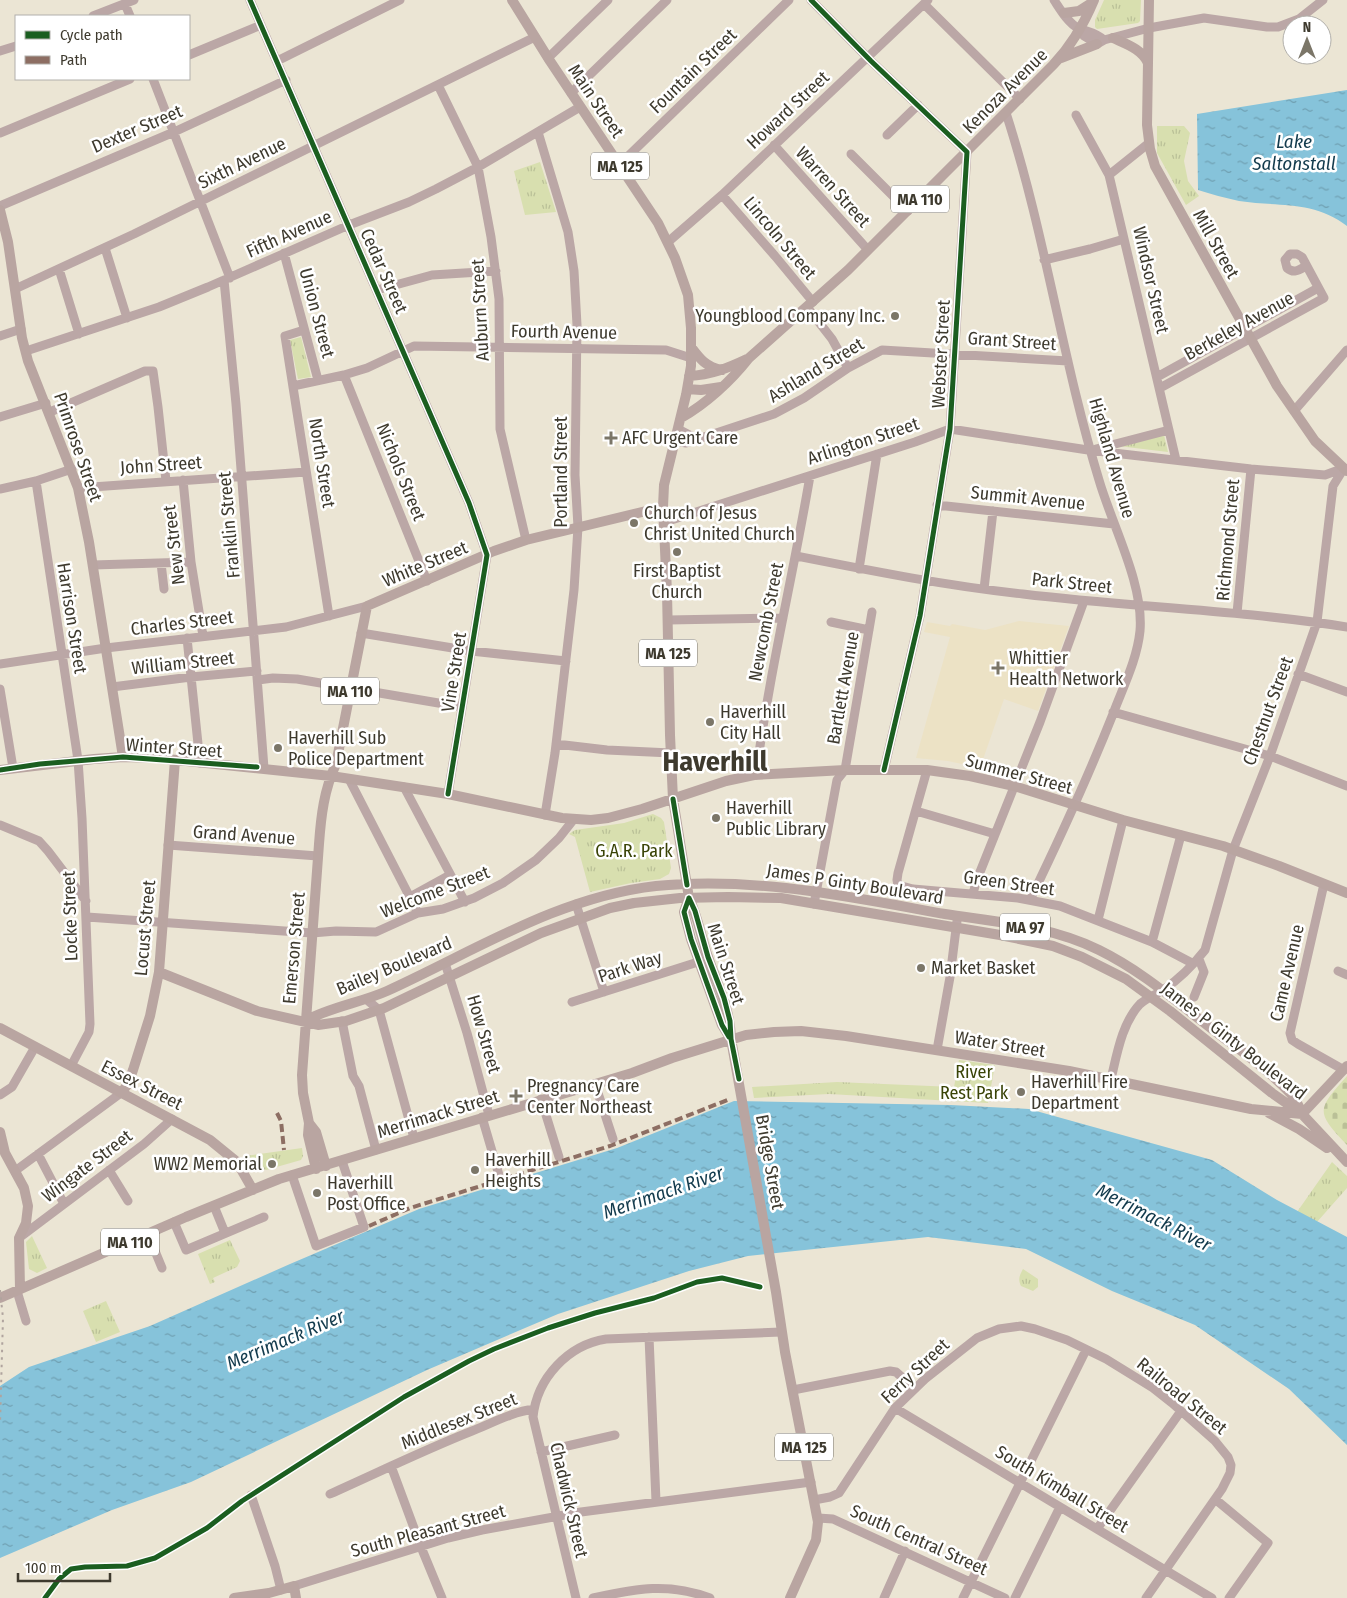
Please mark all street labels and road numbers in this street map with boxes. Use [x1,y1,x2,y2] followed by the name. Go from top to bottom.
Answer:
[645,24,741,118] street label: Fountain Street
[958,44,1052,138] street label: Kenoza Avenue
[563,60,629,142] street label: Main Street
[742,66,834,154] street label: Howard Street
[88,100,186,158] street label: Dexter Street
[194,132,290,194] street label: Sixth Avenue
[791,142,875,232] street label: Warren Street
[591,153,649,180] road number: MA 125
[891,185,949,212] road number: MA 110
[739,192,821,284] street label: Lincoln Street
[243,205,335,263] street label: Fifth Avenue
[1188,206,1244,282] street label: Mill Street
[1128,224,1174,336] street label: Windsor Street
[355,225,413,317] street label: Cedar Street
[466,258,494,362] street label: Auburn Street
[294,266,340,360] street label: Union Street
[1180,287,1298,365] street label: Berkeley Avenue
[927,299,955,409] street label: Webster Street
[511,320,617,344] street label: Fourth Avenue
[967,327,1057,355] street label: Grant Street
[764,333,868,407] street label: Ashland Street
[49,390,107,505] street label: Primrose Street
[1084,395,1140,521] street label: Highland Avenue
[804,413,922,469] street label: Arlington Street
[550,416,572,528] street label: Portland Street
[304,417,340,510] street label: North Street
[371,420,431,524] street label: Nichols Street
[119,451,203,479] street label: John Street
[213,471,245,579] street label: Franklin Street
[1212,478,1244,602] street label: Richmond Street
[970,481,1086,515] street label: Summit Avenue
[158,504,190,586] street label: New Street
[379,536,471,592] street label: White Street
[52,561,92,675] street label: Harrison Street
[744,561,788,683] street label: Newcomb Street
[1031,568,1113,598] street label: Park Street
[129,606,235,640] street label: Charles Street
[437,630,471,714] street label: Vine Street
[822,630,864,746] street label: Bartlett Avenue
[639,640,697,666] road number: MA 125
[131,647,236,679] street label: William Street
[1238,653,1298,768] street label: Chestnut Street
[321,678,379,704] road number: MA 110
[125,734,223,762] street label: Winter Street
[963,749,1075,799] street label: Summer Street
[192,820,296,850] street label: Grand Avenue
[765,859,945,909] street label: James P Ginty Boulevard
[377,861,493,923] street label: Welcome Street
[962,866,1056,900] street label: Green Street
[57,870,83,962] street label: Locke Street
[130,879,160,977] street label: Locust Street
[278,891,310,1005] street label: Emerson Street
[1000,914,1050,940] road number: MA 97
[703,921,749,1008] street label: Main Street
[1265,922,1309,1024] street label: Came Avenue
[333,932,455,1000] street label: Bailey Boulevard
[595,946,665,988] street label: Park Way
[1157,977,1311,1105] street label: James P Ginty Boulevard
[462,992,506,1076] street label: How Street
[953,1026,1047,1062] street label: Water Street
[98,1055,187,1115] street label: Essex Street
[375,1085,502,1143] street label: Merrimack Street
[751,1113,789,1211] street label: Bridge Street
[37,1125,137,1207] street label: Wingate Street
[101,1228,159,1256] road number: MA 110
[876,1334,954,1408] street label: Ferry Street
[1132,1353,1232,1439] street label: Railroad Street
[398,1388,520,1454] street label: Middlesex Street
[775,1434,833,1460] road number: MA 125
[545,1440,593,1560] street label: Chadwick Street
[991,1441,1133,1537] street label: South Kimball Street
[348,1500,508,1562] street label: South Pleasant Street
[847,1500,991,1580] street label: South Central Street

